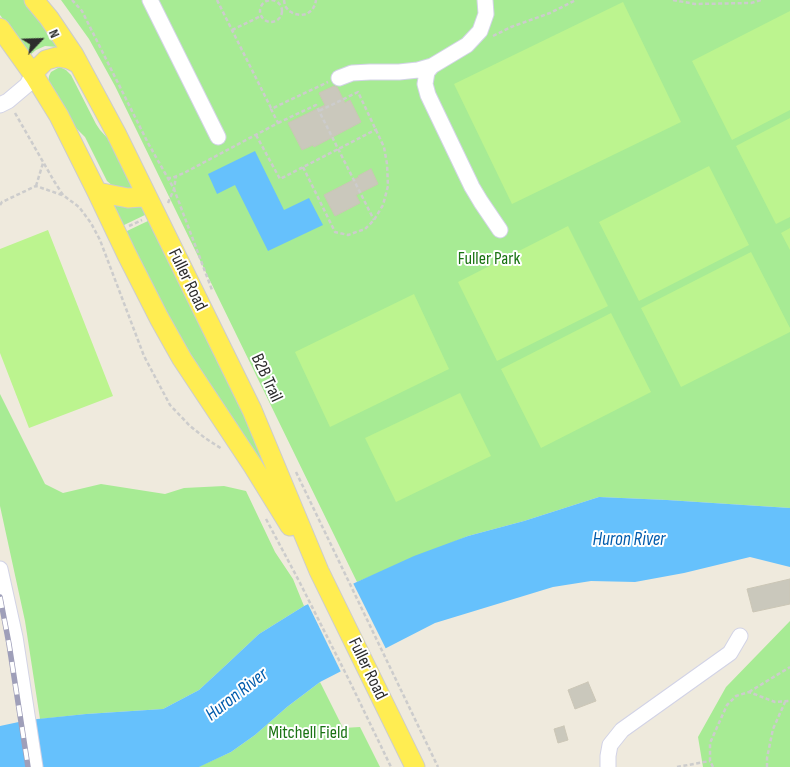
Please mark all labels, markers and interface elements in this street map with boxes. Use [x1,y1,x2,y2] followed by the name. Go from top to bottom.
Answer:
[15,15,65,65] north arrow
[45,27,63,41] text: N
[163,245,211,315] street label: Fuller Road
[458,248,520,270] park label: Fuller Park
[245,350,287,406] street label: B2B Trail
[593,529,665,551] water label: Huron River
[343,634,391,704] street label: Fuller Road
[201,664,273,726] water label: Huron River
[268,722,348,744] park label: Mitchell Field

